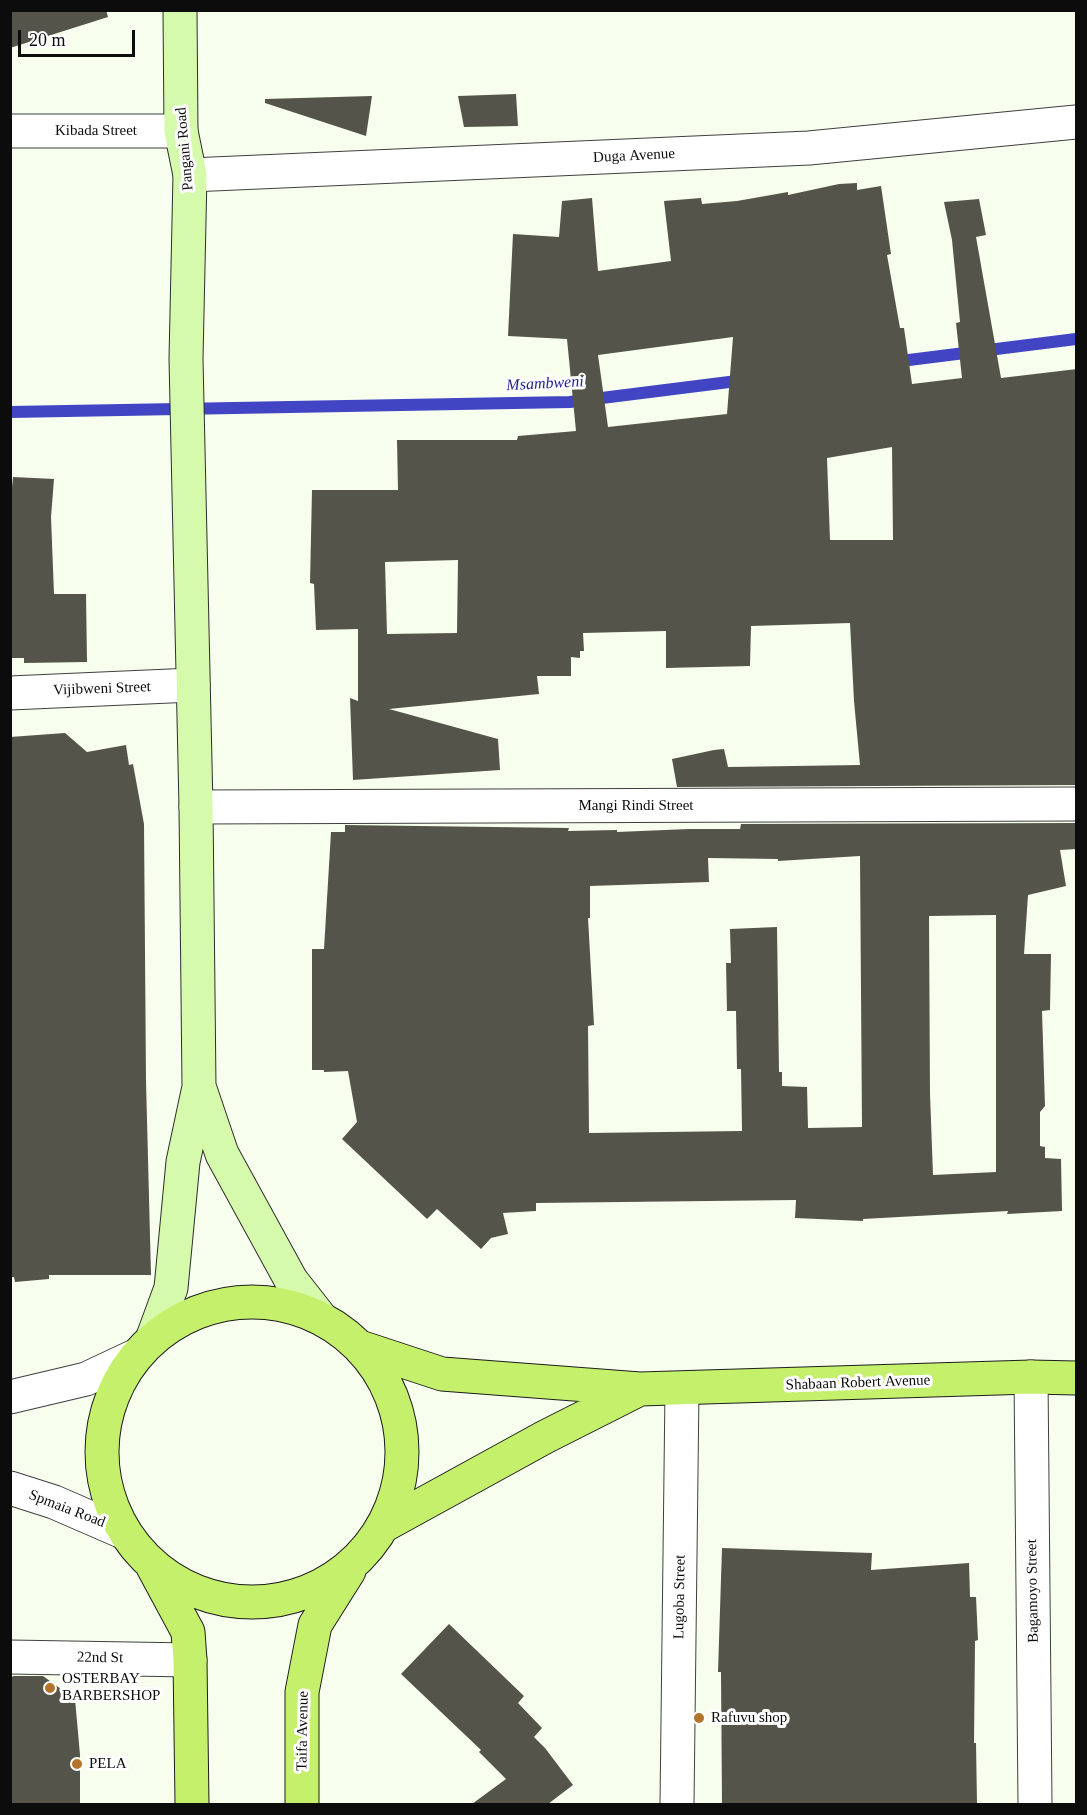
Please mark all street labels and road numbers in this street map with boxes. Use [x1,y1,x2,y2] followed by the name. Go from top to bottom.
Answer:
[172,107,198,191] street label: Pangani Road
[55,122,137,140] street label: Kibada Street
[593,145,675,167] street label: Duga Avenue
[53,678,151,700] street label: Vijibweni Street
[579,797,693,815] street label: Mangi Rindi Street
[785,1371,931,1395] street label: Shabaan Robert Avenue
[26,1486,108,1532] street label: Spmaia Road
[1023,1539,1043,1643] street label: Bagamoyo Street
[670,1555,690,1639] street label: Lugoba Street
[77,1649,123,1667] street label: 22nd St
[293,1691,313,1771] street label: Taifa Avenue

